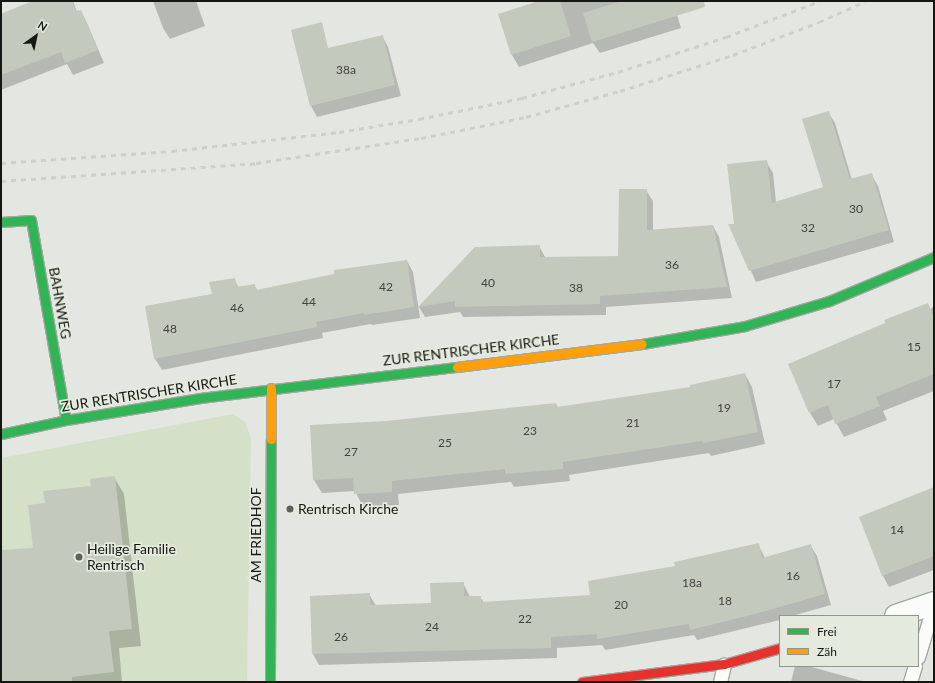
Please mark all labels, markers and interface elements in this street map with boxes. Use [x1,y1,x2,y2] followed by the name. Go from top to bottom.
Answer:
[16,16,56,56] north arrow
[36,18,50,33] text: N
[336,63,356,77] house number: 38a
[849,202,863,216] house number: 30
[801,221,815,235] house number: 32
[665,258,679,272] house number: 36
[45,266,75,340] street label: BAHNWEG
[481,276,495,290] house number: 40
[379,280,393,294] house number: 42
[569,281,583,295] house number: 38
[302,295,316,309] house number: 44
[230,301,244,315] house number: 46
[163,322,177,336] house number: 48
[382,331,560,369] street label: ZUR RENTRISCHER KIRCHE
[907,340,921,354] house number: 15
[60,371,238,415] street label: ZUR RENTRISCHER KIRCHE
[827,377,841,391] house number: 17
[717,401,731,415] house number: 19
[626,416,640,430] house number: 21
[523,424,537,438] house number: 23
[438,436,452,450] house number: 25
[344,445,358,459] house number: 27
[248,487,264,583] street label: AM FRIEDHOF
[298,501,398,517] place label: Rentrisch Kirche
[285,504,295,514] marker: Rentrisch Kirche
[890,523,904,537] house number: 14
[87,541,176,574] place label: Heilige Familie Rentrisch
[74,552,84,562] marker: Heilige Familie Rentrisch
[786,569,800,583] house number: 16
[682,576,702,590] house number: 18a
[718,594,732,608] house number: 18
[614,598,628,612] house number: 20
[518,612,532,626] house number: 22
[779,615,919,667] legend
[425,620,439,634] house number: 24
[817,624,837,639] text: Frei
[334,630,348,644] house number: 26
[817,644,837,659] text: Zäh

